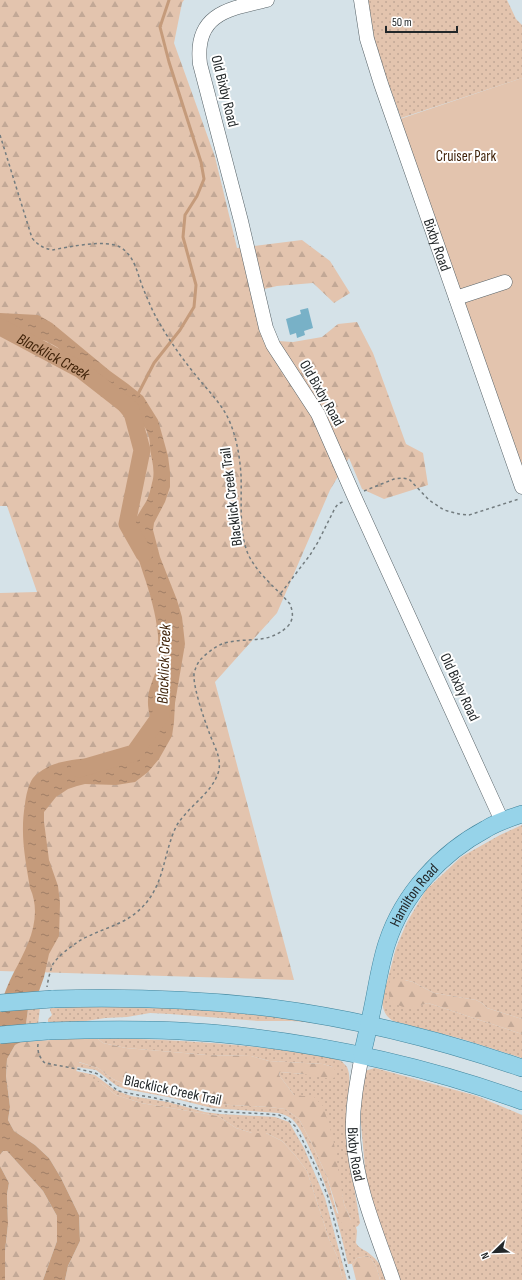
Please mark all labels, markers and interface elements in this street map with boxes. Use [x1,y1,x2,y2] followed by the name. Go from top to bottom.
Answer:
[386,8,457,34] scale bar
[392,15,412,30] text: 50 m
[206,53,243,129] street label: Old Bixby Road
[436,147,497,166] park label: Cruiser Park
[419,216,455,274] street label: Bixby Road
[13,330,94,385] water label: Blacklick Creek
[295,357,348,430] street label: Old Bixby Road
[216,447,247,547] street label: Blacklick Creek Trail
[154,623,175,704] water label: Blacklick Creek
[435,650,484,724] street label: Old Bixby Road
[386,860,443,930] street label: Hamilton Road
[123,1071,223,1110] street label: Blacklick Creek Trail
[343,1127,369,1183] street label: Bixby Road
[474,1232,514,1272] north arrow
[478,1250,492,1261] text: N

